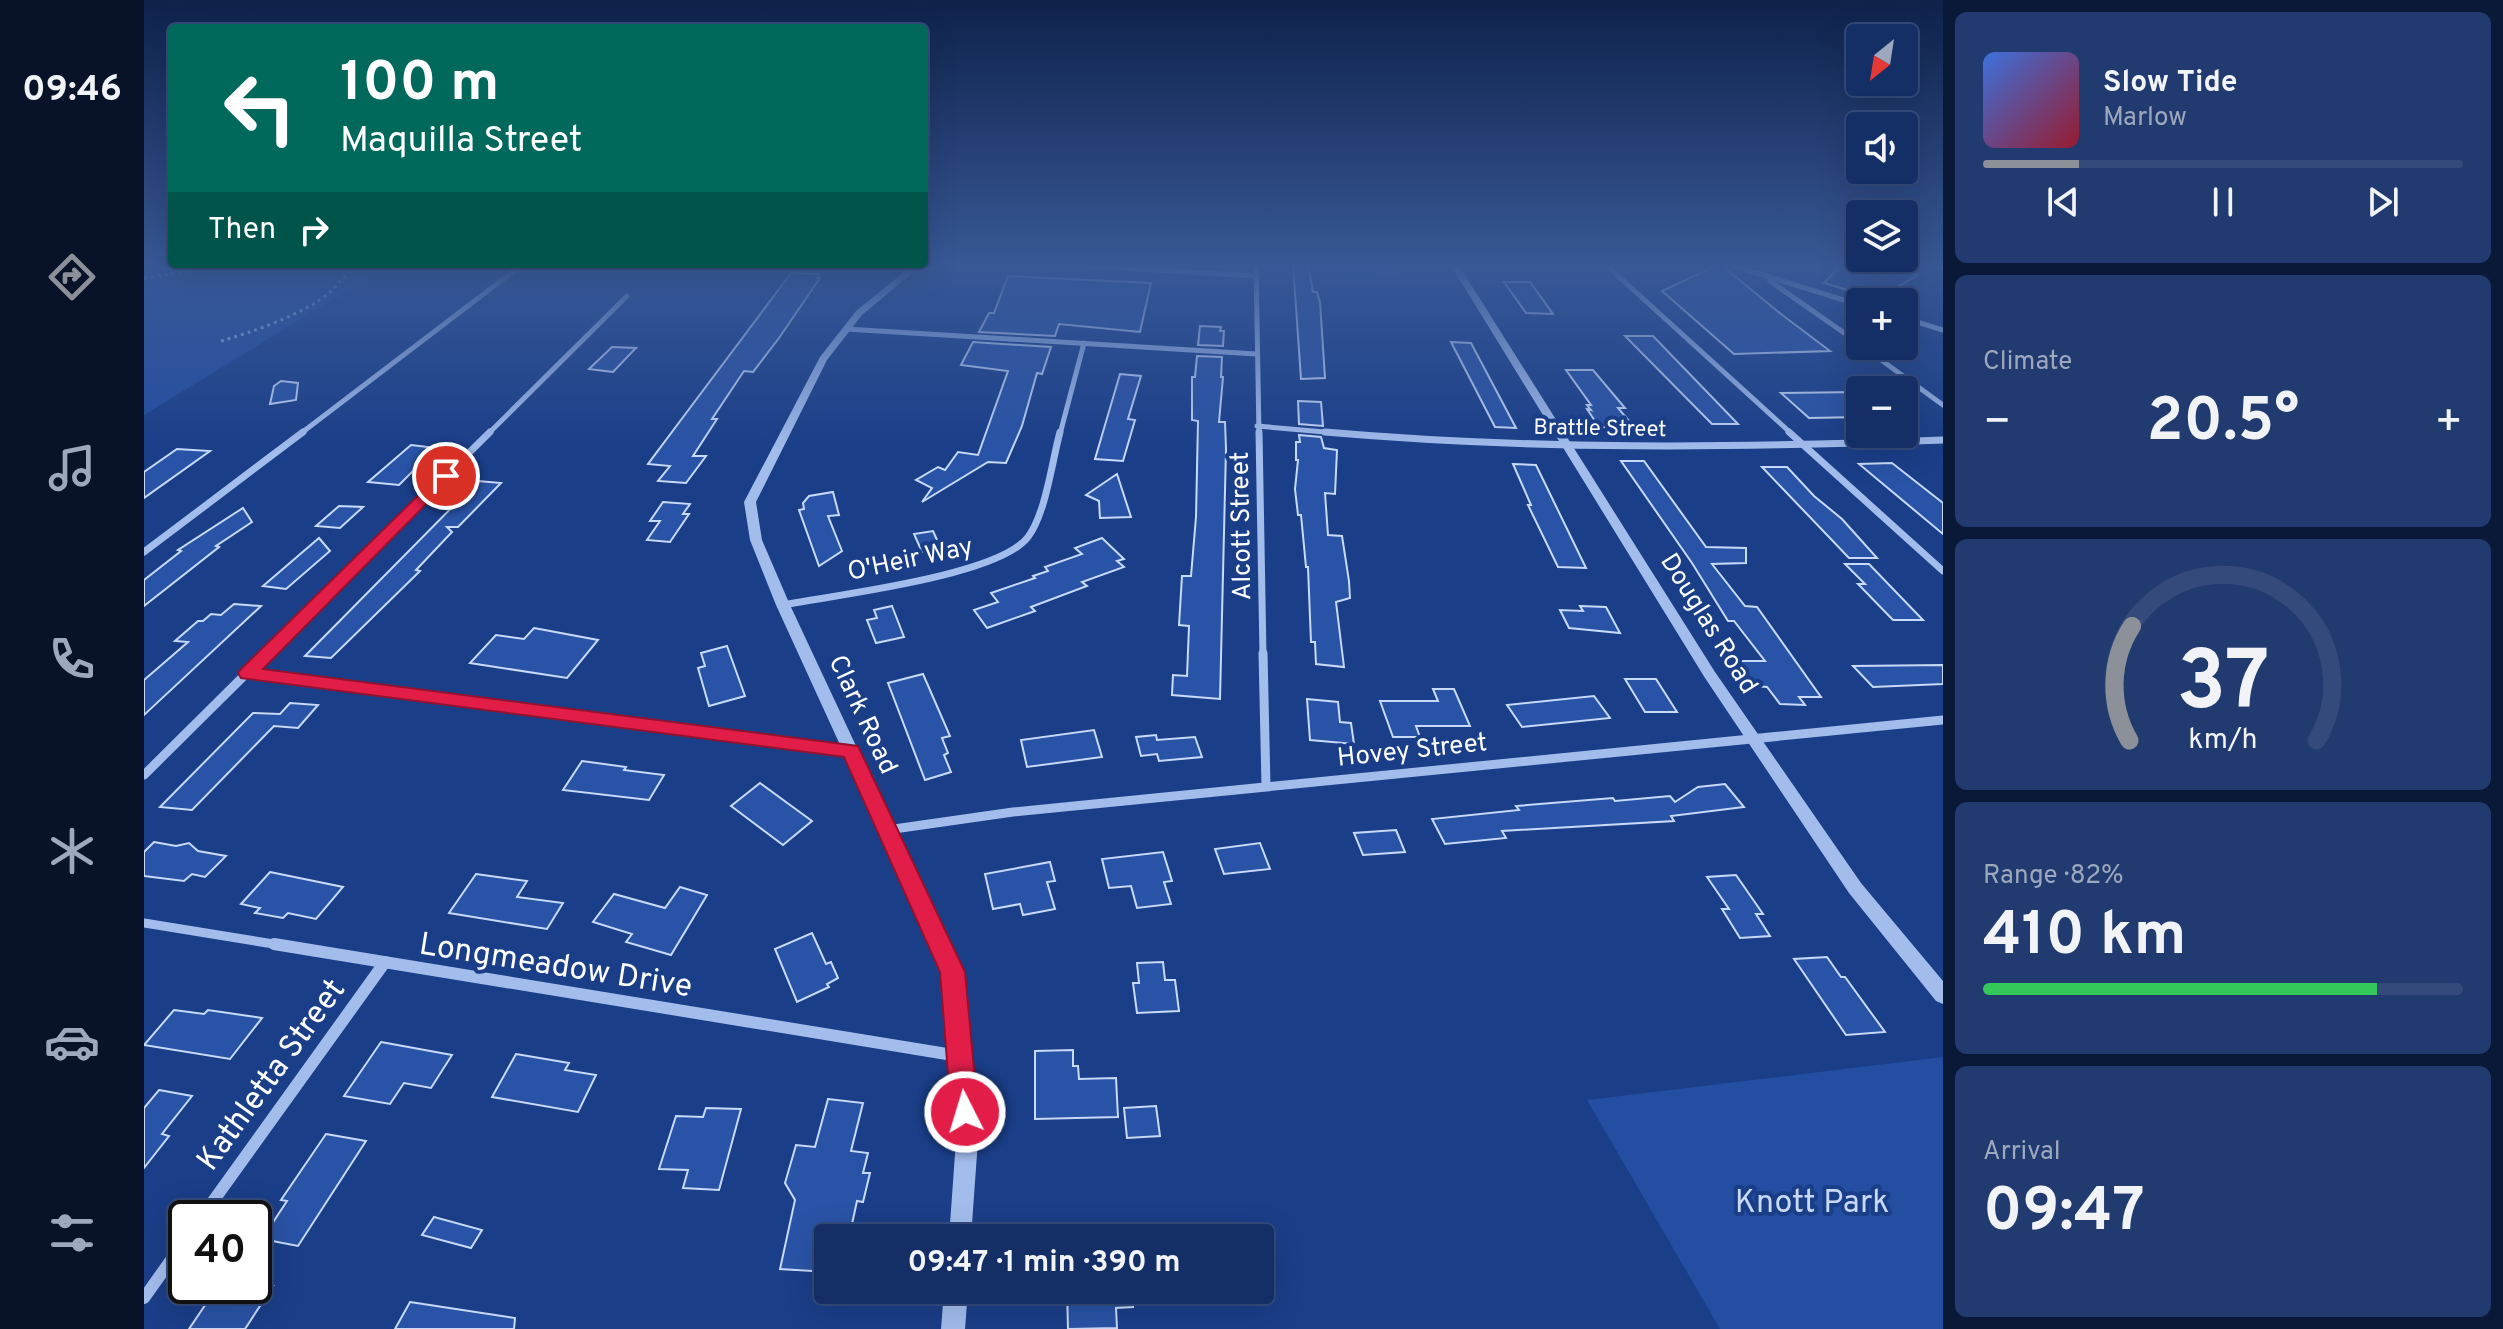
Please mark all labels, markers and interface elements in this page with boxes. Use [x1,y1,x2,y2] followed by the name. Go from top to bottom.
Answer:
[1846,24,1918,96] north arrow
[1846,24,1918,448] map controls
[340,50,499,120] text: 100 m
[208,56,312,160] icon: left
[2103,65,2237,102] text: Slow Tide
[22,68,122,114] text: 09:46
[2103,102,2187,135] text: Marlow
[1846,112,1918,184] button: sound
[340,119,582,165] text: Maquilla Street
[2041,180,2085,224] icon: previous
[2201,180,2245,224] icon: pause
[2361,180,2405,224] icon: next
[1846,200,1918,272] button: layers
[292,208,336,252] icon: right
[208,212,276,249] text: Then
[44,249,100,305] icon: directions
[1846,288,1918,360] button: +
[1983,346,2072,379] text: Climate
[1846,376,1918,448] button: −
[2147,386,2299,462] text: 20.5°
[1983,396,2011,452] text: −
[2435,396,2463,452] text: +
[1533,415,1667,444] street label: Brattle Street
[44,440,100,496] icon: music
[412,442,480,510] pin
[1225,451,1260,601] street label: Alcott Street
[424,454,468,498] icon: arrive
[845,531,976,590] street label: O'Heir Way
[1651,548,1764,701] street label: Douglas Road
[44,631,100,687] icon: phone
[2176,633,2270,738] text: 37
[820,650,904,780] street label: Clark Road
[2188,723,2258,759] text: km/h
[1336,727,1489,776] street label: Hovey Street
[44,823,100,879] icon: climate
[1983,860,2124,893] text: Range · 82%
[1983,900,2186,976] text: 410 km
[416,926,695,1008] street label: Longmeadow Drive
[189,972,355,1180] street label: Kathletta Street
[44,1014,100,1070] icon: car
[923,1070,1007,1154] position arrow
[1983,1136,2061,1169] text: Arrival
[1983,1176,2145,1252] text: 09:47
[1735,1184,1889,1224] park label: Knott Park
[168,1200,272,1304] speed limit sign: 40
[44,1205,100,1261] icon: filters
[908,1245,1180,1282] text: 09:47 · 1 min · 390 m

